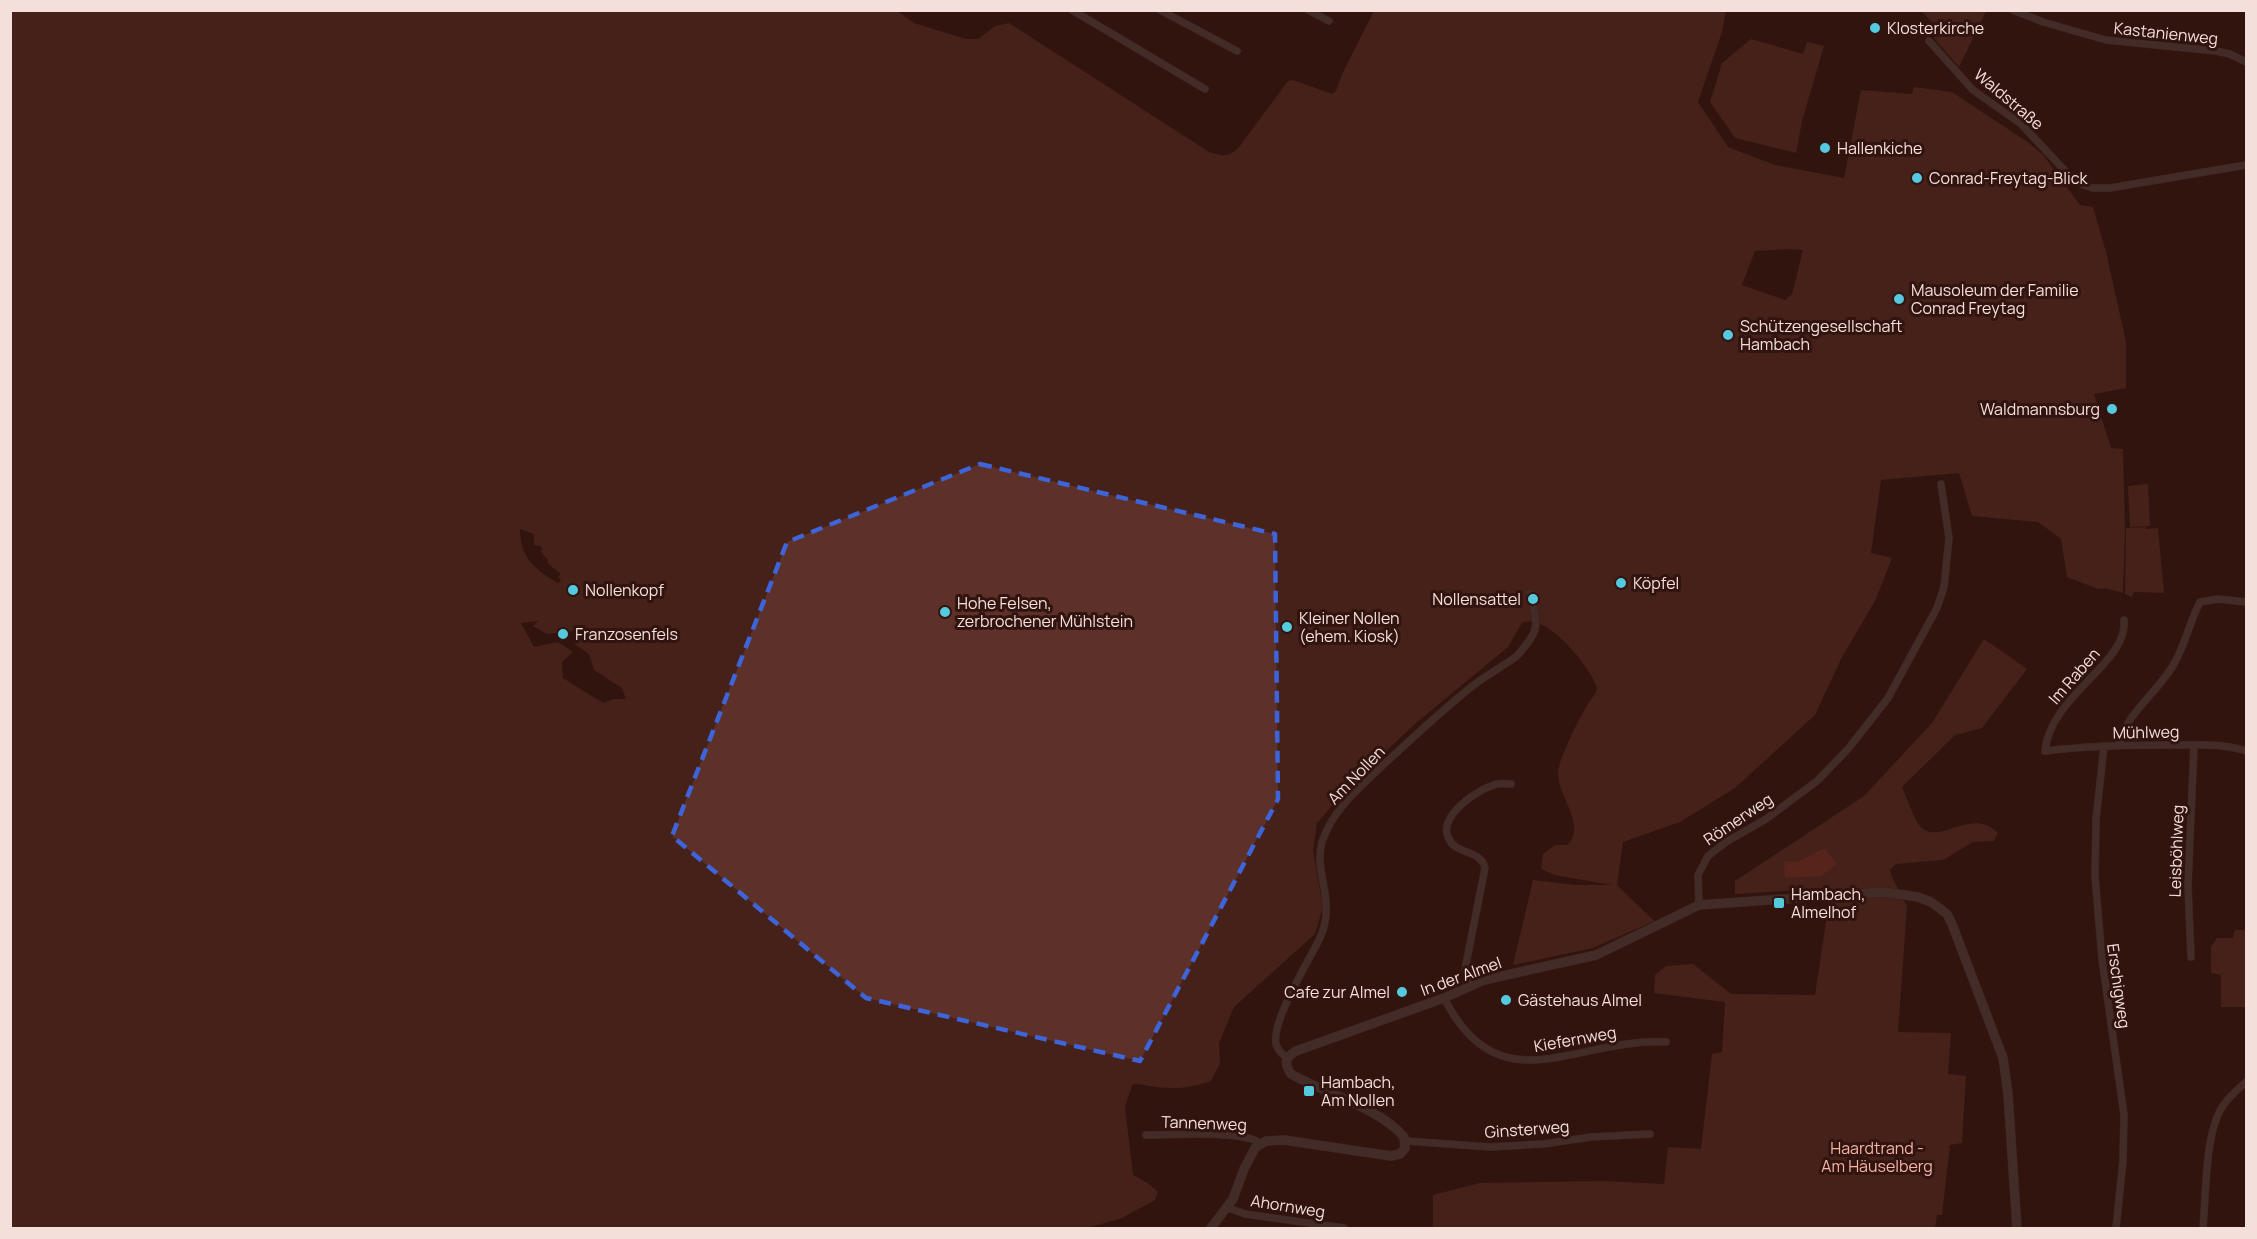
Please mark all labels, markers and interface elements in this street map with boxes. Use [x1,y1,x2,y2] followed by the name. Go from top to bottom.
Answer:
[1887,17,1984,39] place label: Klosterkirche
[2113,17,2219,49] street label: Kastanienweg
[1868,21,1882,35] marker: Klosterkirche
[1970,63,2048,135] street label: Waldstraße
[1837,137,1922,159] place label: Hallenkiche
[1818,141,1832,155] marker: Hallenkiche
[1929,167,2089,189] place label: Conrad-Freytag-Blick
[1910,171,1924,185] marker: Conrad-Freytag-Blick
[1911,279,2079,319] place label: Mausoleum der Familie Conrad Freytag
[1892,292,1906,306] marker: Mausoleum der Familie Conrad Freytag
[1740,315,1902,355] place label: Schützengesellschaft Hambach
[1721,328,1735,342] marker: Schützengesellschaft Hambach
[1980,398,2100,420] place label: Waldmannsburg
[2105,402,2119,416] marker: Waldmannsburg
[1633,572,1679,594] place label: Köpfel
[1614,576,1628,590] marker: Köpfel
[585,579,664,601] place label: Nollenkopf
[566,583,580,597] marker: Nollenkopf
[1432,588,1521,610] place label: Nollensattel
[957,592,1133,632] place label: Hohe Felsen, zerbrochener Mühlstein
[1526,592,1540,606] marker: Nollensattel
[938,605,952,619] marker: Hohe Felsen, zerbrochener Mühlstein
[1299,607,1400,647] place label: Kleiner Nollen (ehem. Kiosk)
[1280,620,1294,634] marker: Kleiner Nollen (ehem. Kiosk)
[575,623,678,645] place label: Franzosenfels
[556,627,570,641] marker: Franzosenfels
[2044,643,2104,709] street label: Im Raben
[2112,720,2180,744] street label: Mühlweg
[1323,741,1389,809] street label: Am Nollen
[1699,788,1777,850] street label: Römerweg
[2163,804,2189,898] street label: Leisböhlweg
[1791,883,1865,923] place label: Hambach, Almelhof
[1772,896,1786,910] marker: Hambach, Almelhof
[2102,942,2136,1030] street label: Erschigweg
[1417,951,1505,1001] street label: In der Almel
[1284,981,1390,1003] place label: Cafe zur Almel
[1395,985,1409,999] marker: Cafe zur Almel
[1518,989,1642,1011] place label: Gästehaus Almel
[1499,993,1513,1007] marker: Gästehaus Almel
[1532,1021,1618,1057] street label: Kiefernweg
[1321,1071,1395,1111] place label: Hambach, Am Nollen
[1302,1084,1316,1098] marker: Hambach, Am Nollen
[1161,1111,1247,1135] street label: Tannenweg
[1484,1115,1570,1143] street label: Ginsterweg
[1821,1137,1933,1177] park label: Haardtrand - Am Häuselberg
[1249,1189,1327,1223] street label: Ahornweg

